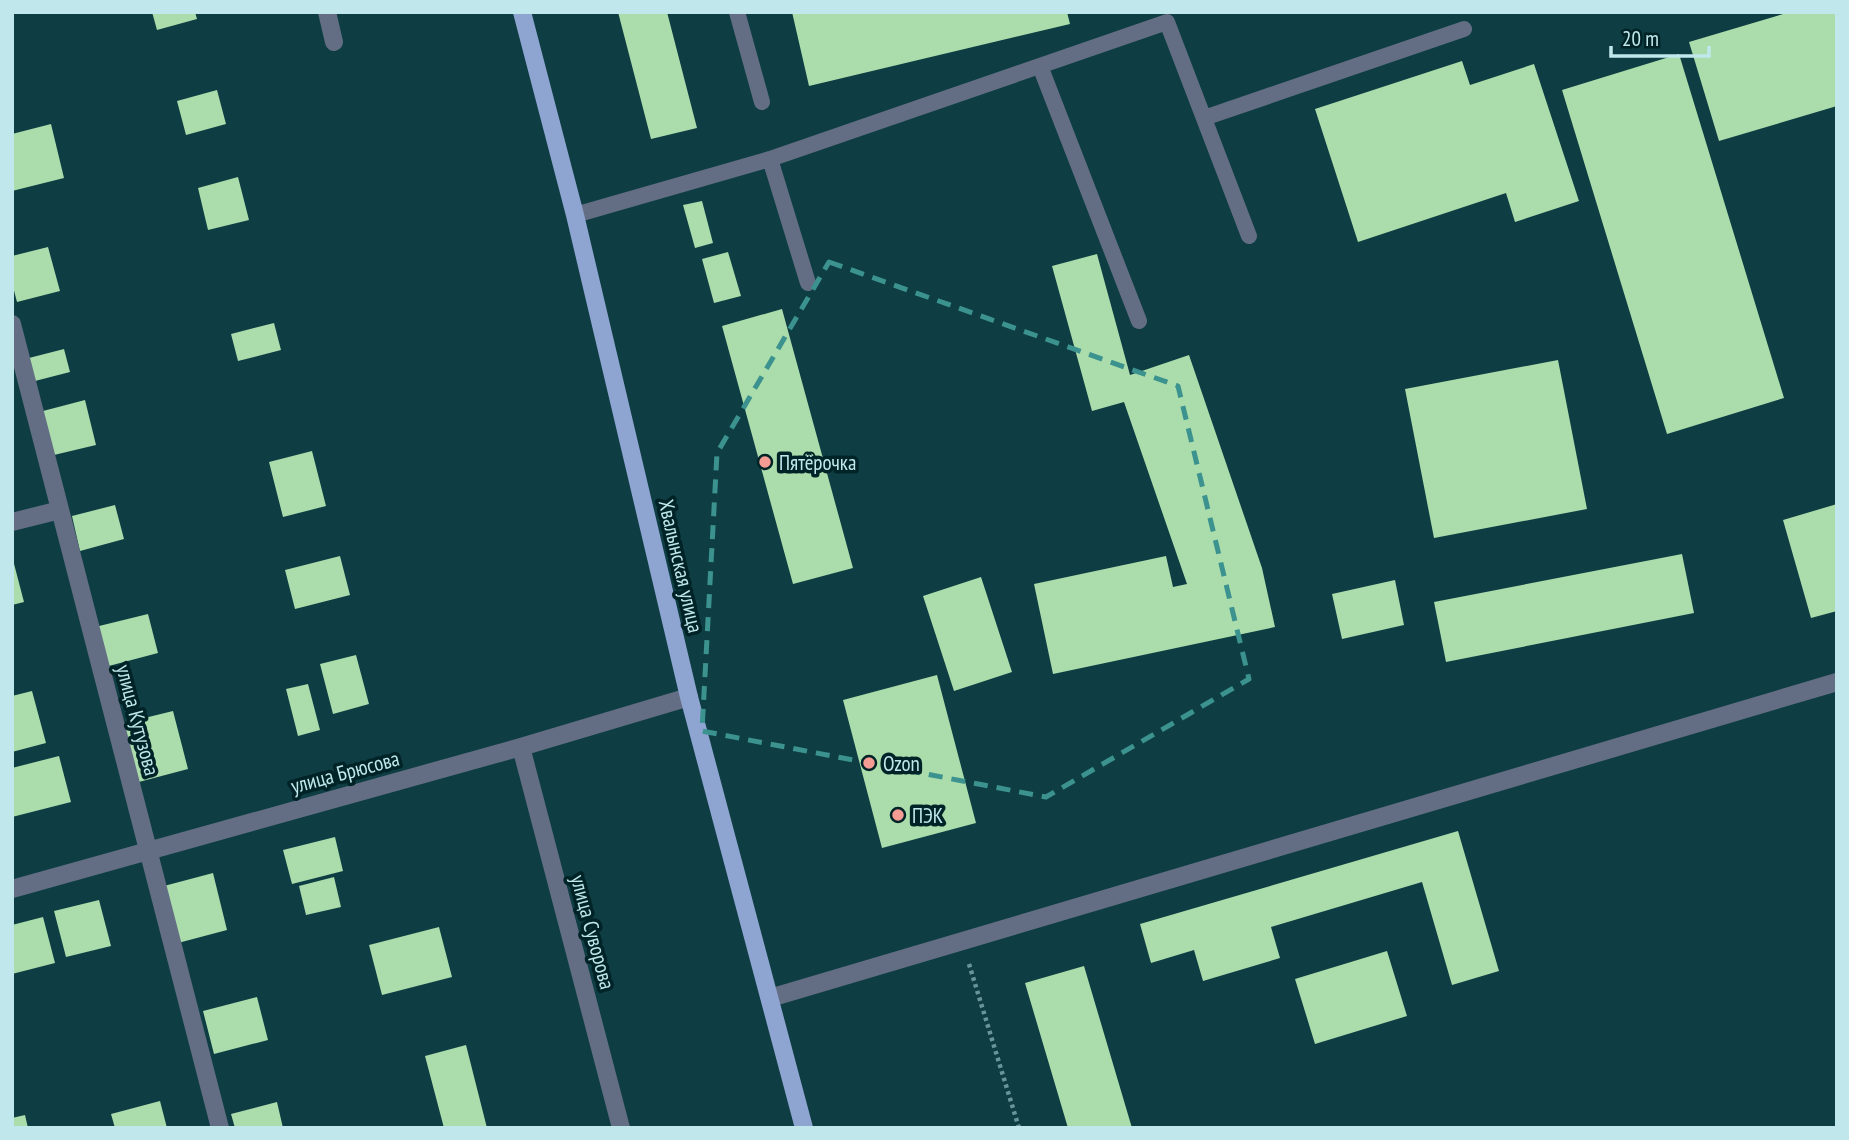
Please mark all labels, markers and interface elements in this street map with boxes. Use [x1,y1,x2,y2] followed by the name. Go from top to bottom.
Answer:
[1611,14,1709,58] scale bar
[1622,25,1659,52] text: 20 m
[779,449,856,476] place label: Пятёрочка
[757,454,773,470] marker: Пятёрочка
[653,497,709,635] street label: Хвалынская улица
[110,662,166,778] street label: улица Кутузова
[288,745,402,799] street label: улица Брюсова
[883,750,920,777] place label: Ozon
[861,755,877,771] marker: Ozon
[912,802,943,829] place label: ПЭК
[890,807,906,823] marker: ПЭК
[565,872,621,992] street label: улица Суворова

